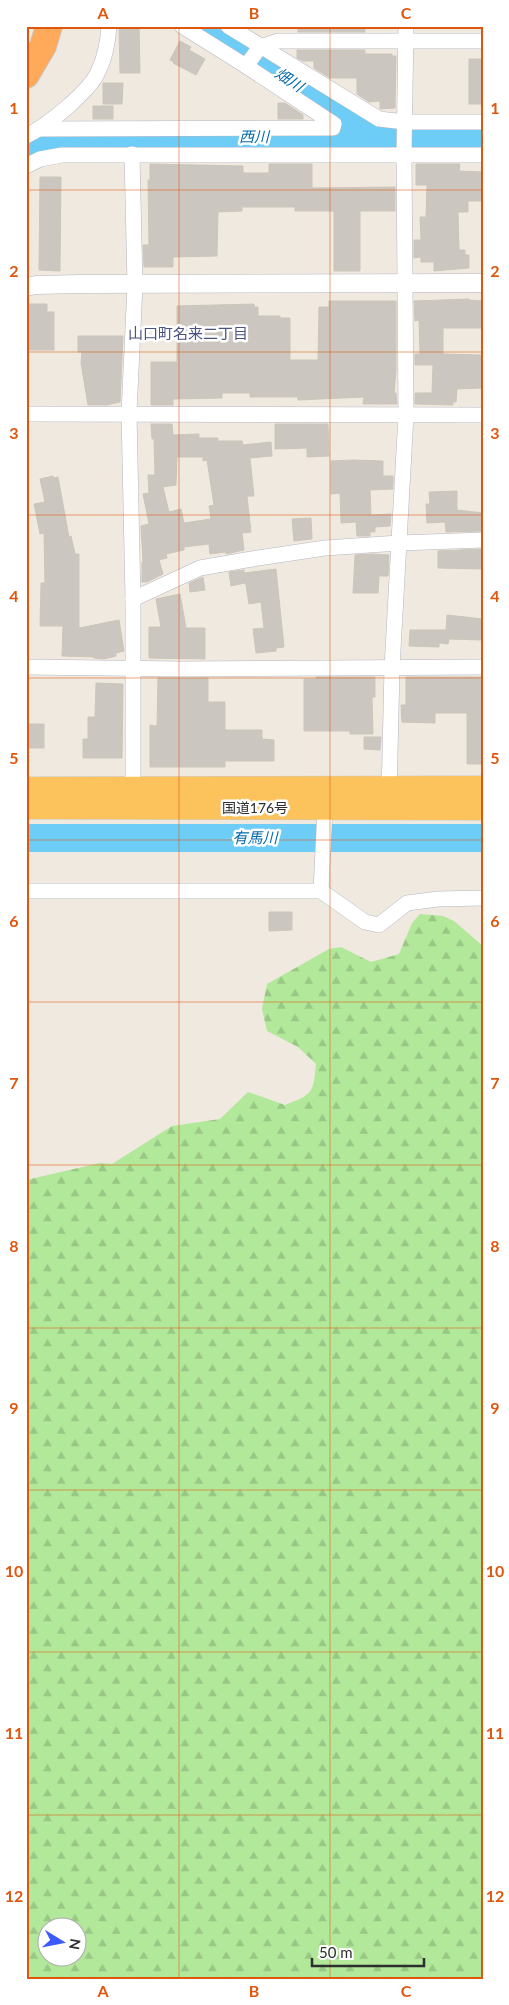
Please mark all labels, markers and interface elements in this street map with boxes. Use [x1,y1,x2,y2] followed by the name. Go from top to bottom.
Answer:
[96,3,109,22] text: A
[249,3,259,22] text: B
[401,3,412,22] text: C
[272,63,309,96] water label: 畑川
[9,98,19,117] text: 1
[490,98,500,117] text: 1
[239,127,271,145] water label: 西川
[9,261,19,280] text: 2
[490,261,500,280] text: 2
[128,324,248,342] district label: 山口町名来二丁目
[9,423,19,442] text: 3
[490,423,500,442] text: 3
[9,586,19,605] text: 4
[490,586,500,605] text: 4
[9,748,19,767] text: 5
[490,748,500,767] text: 5
[222,799,288,816] street label: 国道176号
[232,828,279,846] water label: 有馬川
[9,911,19,930] text: 6
[490,911,500,930] text: 6
[9,1073,19,1092] text: 7
[490,1073,500,1092] text: 7
[9,1236,19,1255] text: 8
[490,1236,500,1255] text: 8
[9,1398,19,1417] text: 9
[490,1398,500,1417] text: 9
[5,1561,23,1580] text: 10
[486,1561,504,1580] text: 10
[5,1723,23,1742] text: 11
[486,1723,504,1742] text: 11
[5,1886,23,1905] text: 12
[486,1886,504,1905] text: 12
[38,1918,88,1968] north arrow
[312,1935,424,1967] scale bar
[66,1938,85,1951] text: N
[319,1943,353,1961] text: 50 m
[96,1981,109,2000] text: A
[249,1981,259,2000] text: B
[401,1981,412,2000] text: C

